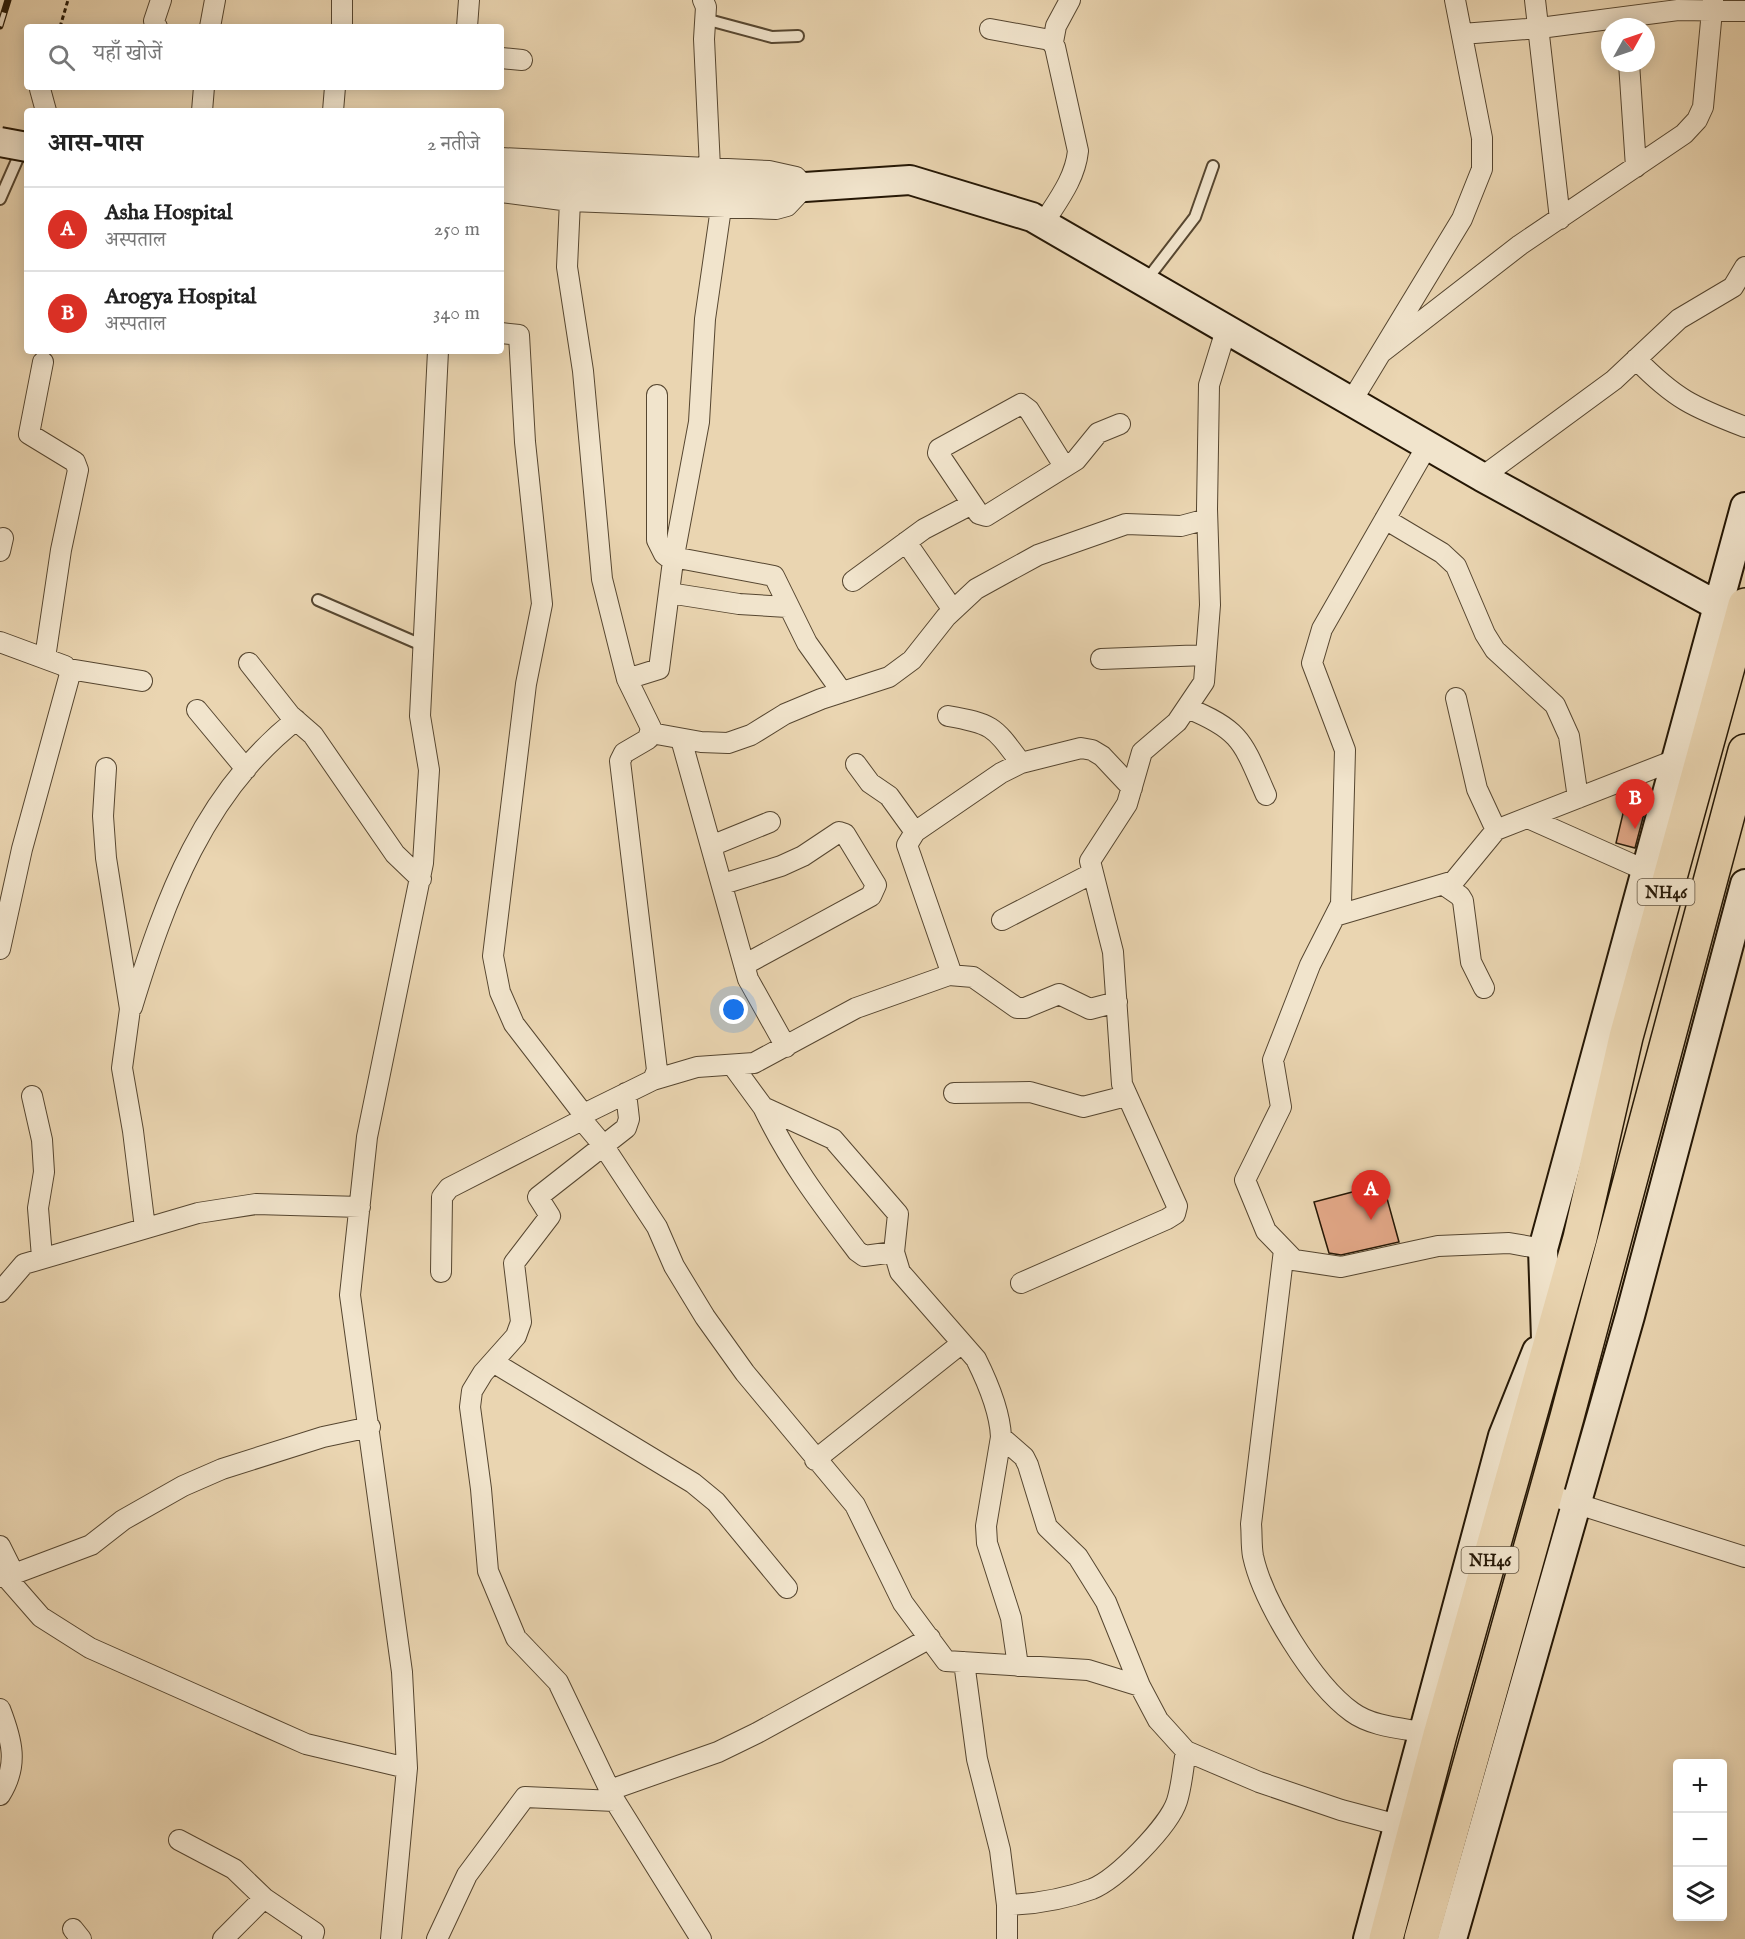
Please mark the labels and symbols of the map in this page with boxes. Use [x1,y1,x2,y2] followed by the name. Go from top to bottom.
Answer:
[1601,18,1655,72] north arrow
[1616,780,1654,829] pin: B
[1638,879,1694,905] road number: NH46
[719,995,748,1024] your location
[1352,1170,1390,1220] pin: A
[1462,1547,1518,1573] road number: NH46

